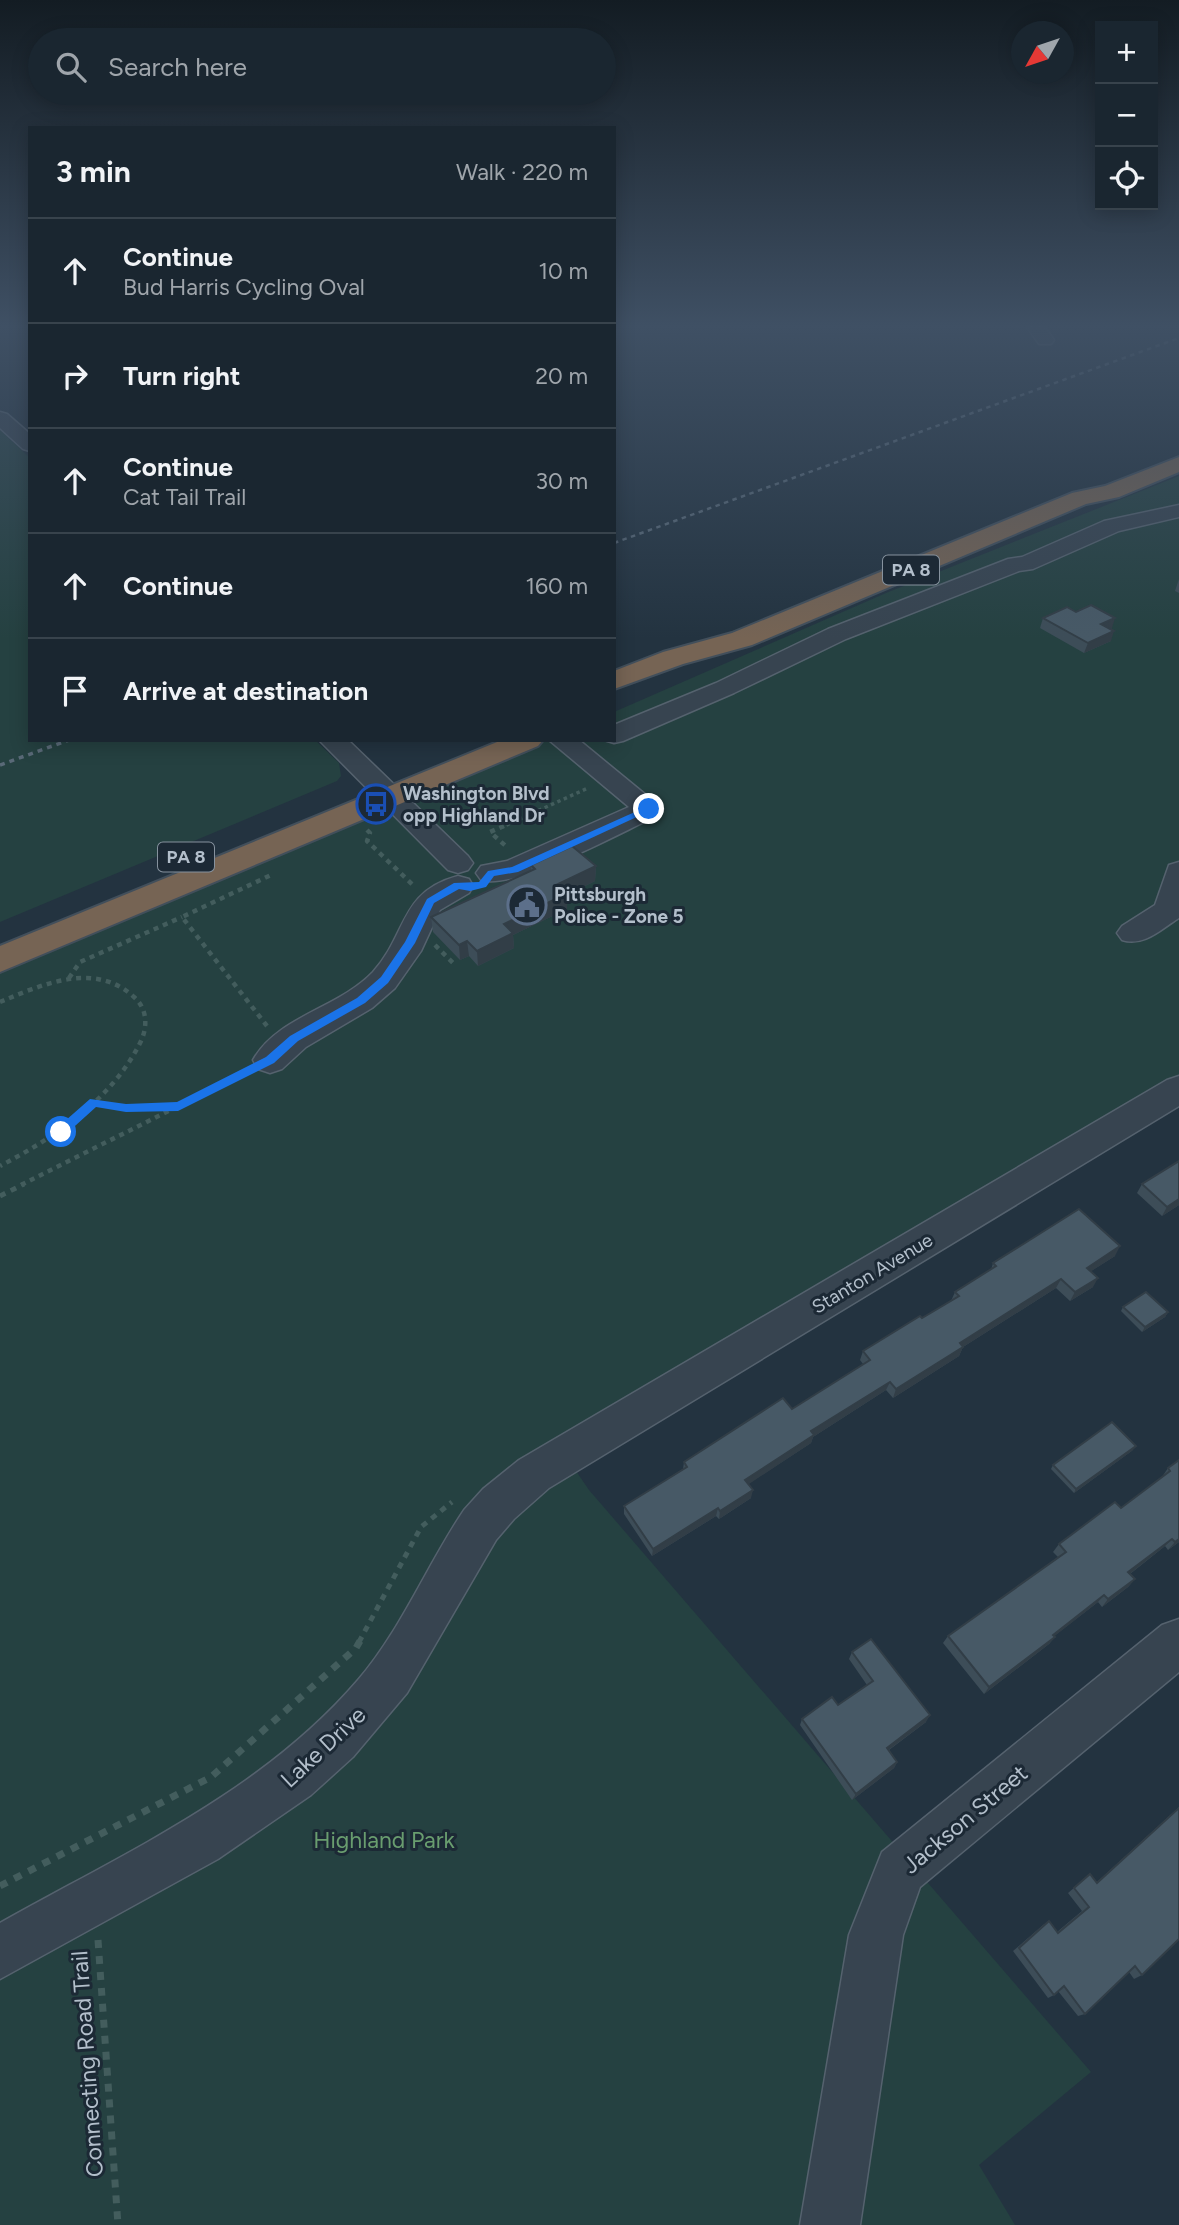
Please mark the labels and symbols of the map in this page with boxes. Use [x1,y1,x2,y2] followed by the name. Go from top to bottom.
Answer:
[1011,21,1074,84] north arrow
[883,556,939,584] road number: PA 8
[403,782,550,827] place label: Washington Blvd opp Highland Dr
[355,783,397,825] bus stop icon: Washington Blvd opp Highland Dr
[633,793,664,824] route end
[158,842,214,872] road number: PA 8
[554,883,684,928] place label: Pittsburgh Police - Zone 5
[506,884,548,926] public building icon: Pittsburgh Police - Zone 5
[45,1116,76,1147] route start
[808,1228,937,1319] street label: Stanton Avenue
[275,1701,371,1793] street label: Lake Drive
[897,1759,1033,1879] street label: Jackson Street
[313,1826,456,1854] park label: Highland Park
[65,1950,109,2178] street label: Connecting Road Trail

